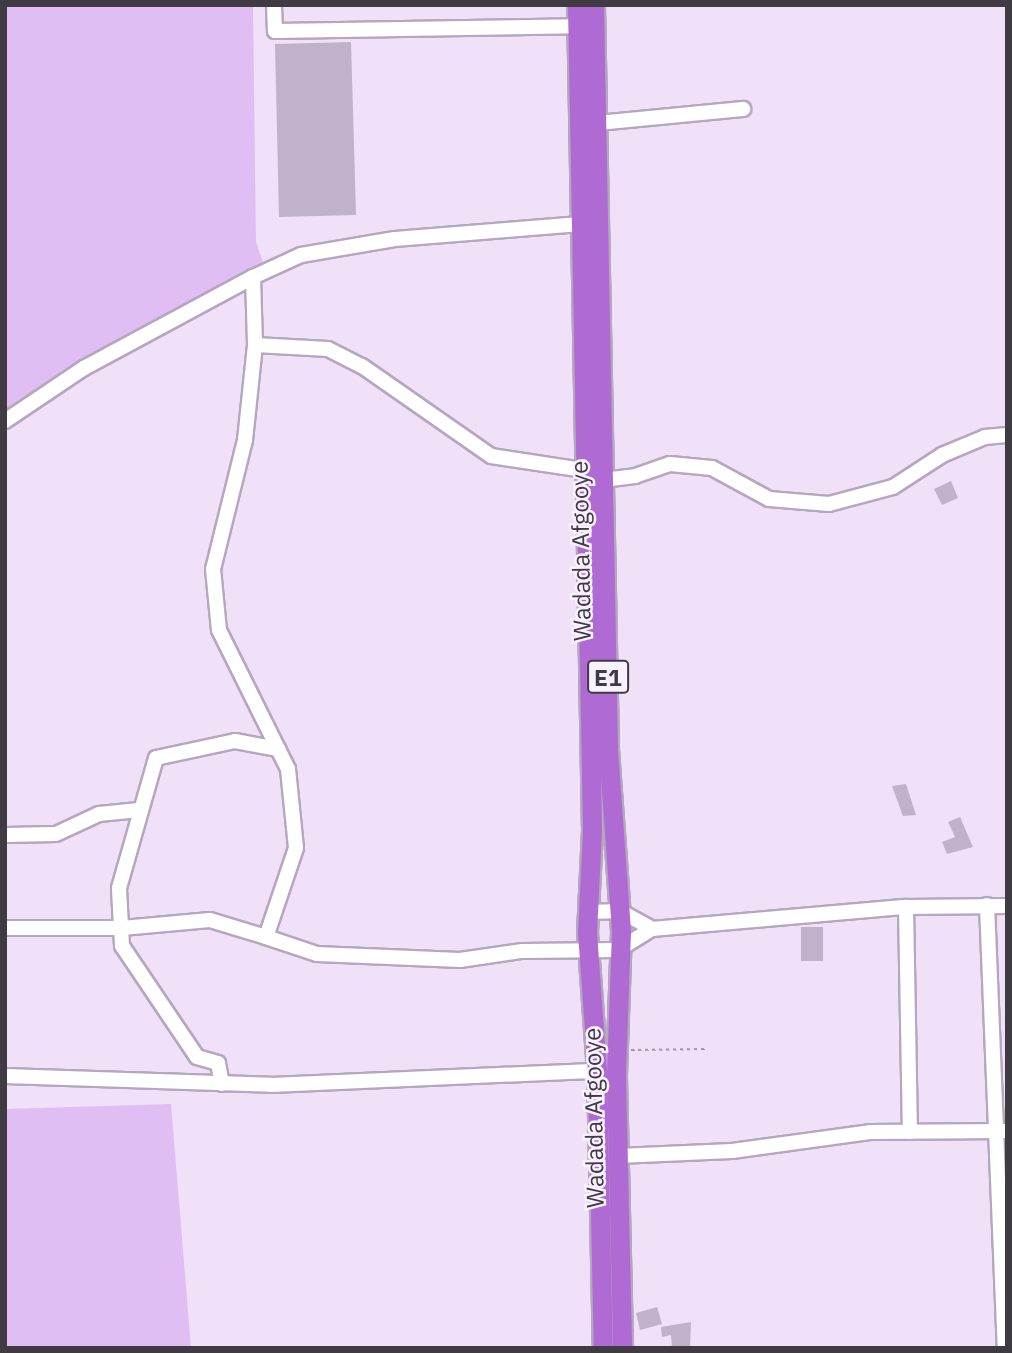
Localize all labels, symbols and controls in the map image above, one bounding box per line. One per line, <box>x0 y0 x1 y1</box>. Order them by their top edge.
street label: Wadada Afgooye <box>565 461 597 641</box>
road number: E1 <box>587 657 629 696</box>
street label: Wadada Afgooye <box>578 1028 610 1208</box>

